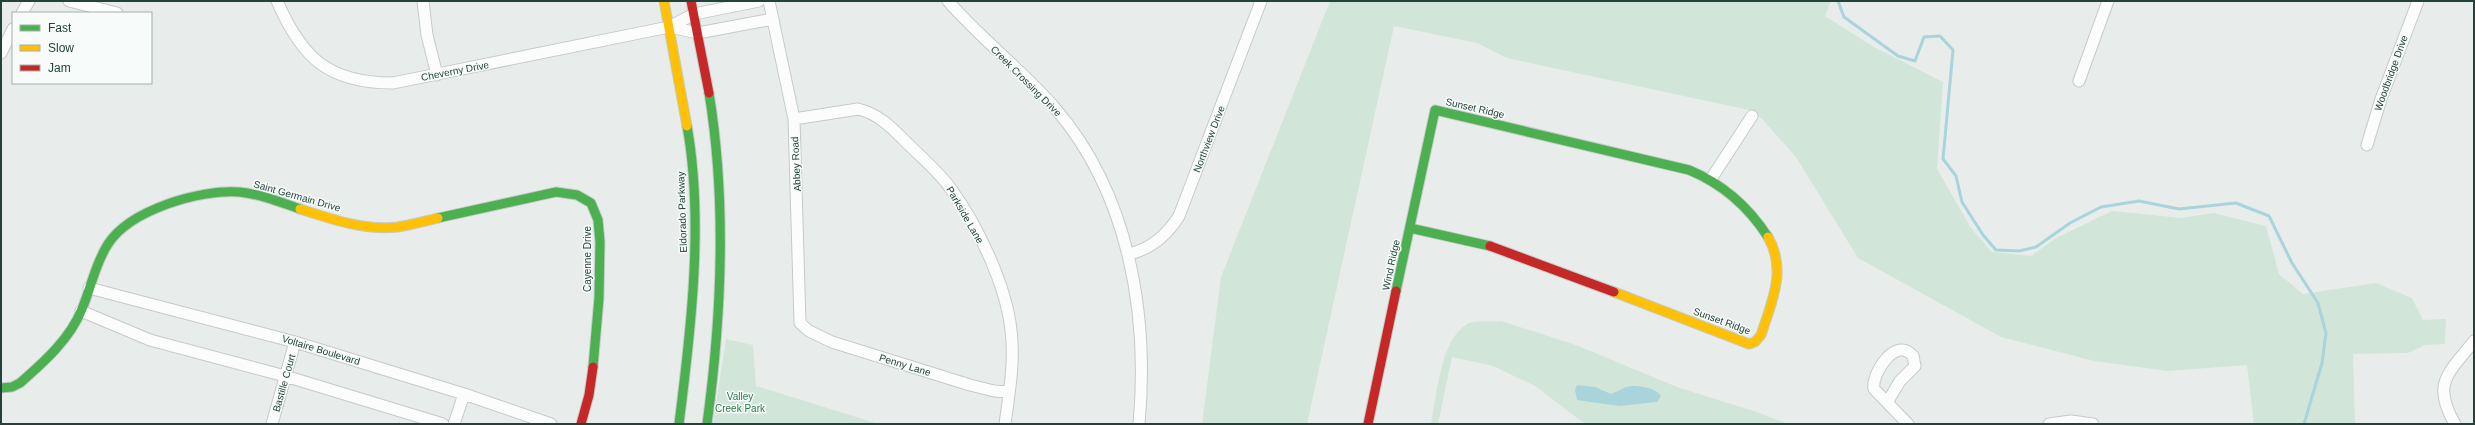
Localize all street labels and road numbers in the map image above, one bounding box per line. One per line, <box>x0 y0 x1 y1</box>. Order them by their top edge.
street label: Woodbridge Drive <box>2372 33 2410 112</box>
street label: Creek Crossing Drive <box>989 44 1064 119</box>
street label: Cheverny Drive <box>420 59 490 83</box>
street label: Sunset Ridge <box>1445 96 1506 120</box>
street label: Northview Drive <box>1191 104 1227 174</box>
street label: Abbey Road <box>789 136 803 192</box>
street label: Eldorado Parkway <box>675 171 689 253</box>
street label: Saint Germain Drive <box>252 178 342 214</box>
street label: Parkside Lane <box>944 185 986 246</box>
street label: Cayenne Drive <box>582 225 593 292</box>
street label: Wind Ridge <box>1380 238 1402 291</box>
street label: Sunset Ridge <box>1692 306 1752 337</box>
street label: Voltaire Boulevard <box>281 333 361 367</box>
street label: Penny Lane <box>878 352 933 378</box>
street label: Bastille Court <box>271 353 298 413</box>

